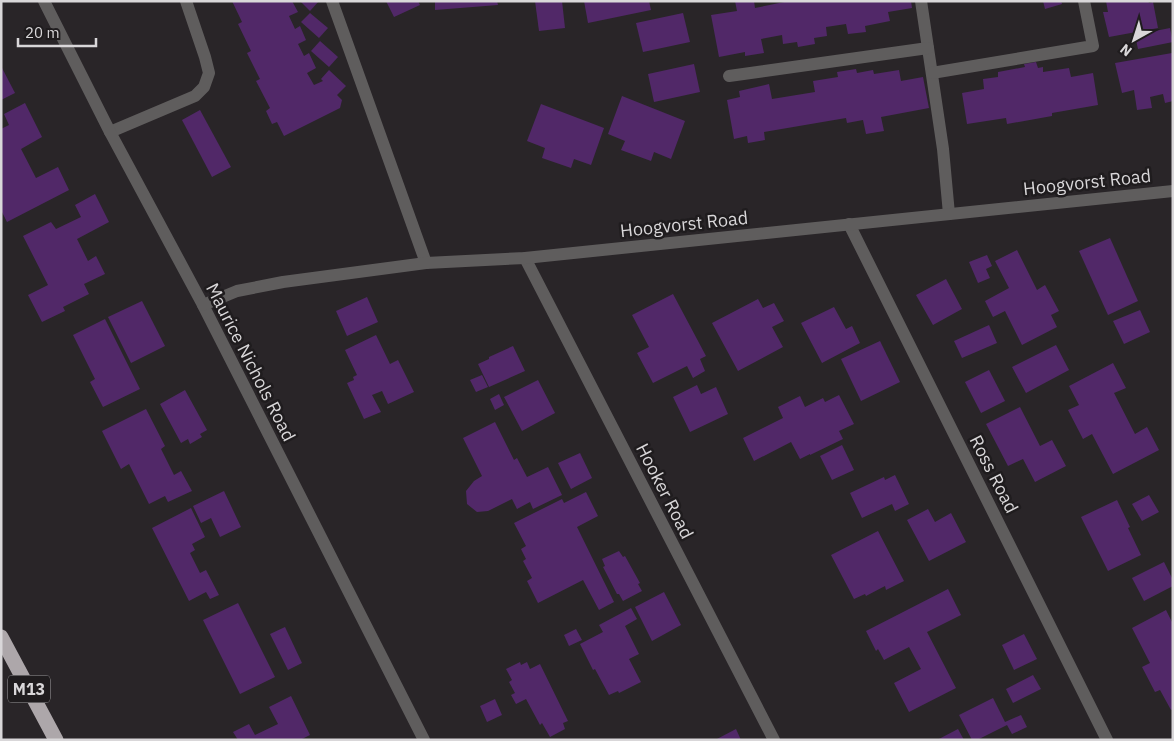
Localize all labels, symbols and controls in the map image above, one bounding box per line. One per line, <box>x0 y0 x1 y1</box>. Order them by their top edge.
scale bar <box>18 15 95 47</box>
north arrow <box>1109 15 1159 65</box>
text: 20 m <box>25 23 60 42</box>
text: N <box>1116 40 1135 60</box>
street label: Hoogvorst Road <box>1022 164 1152 200</box>
street label: Hoogvorst Road <box>619 206 749 242</box>
street label: Maurice Nichols Road <box>201 279 301 445</box>
street label: Ross Road <box>965 431 1023 517</box>
street label: Hooker Road <box>631 439 699 543</box>
road number: M13 <box>8 676 50 702</box>

